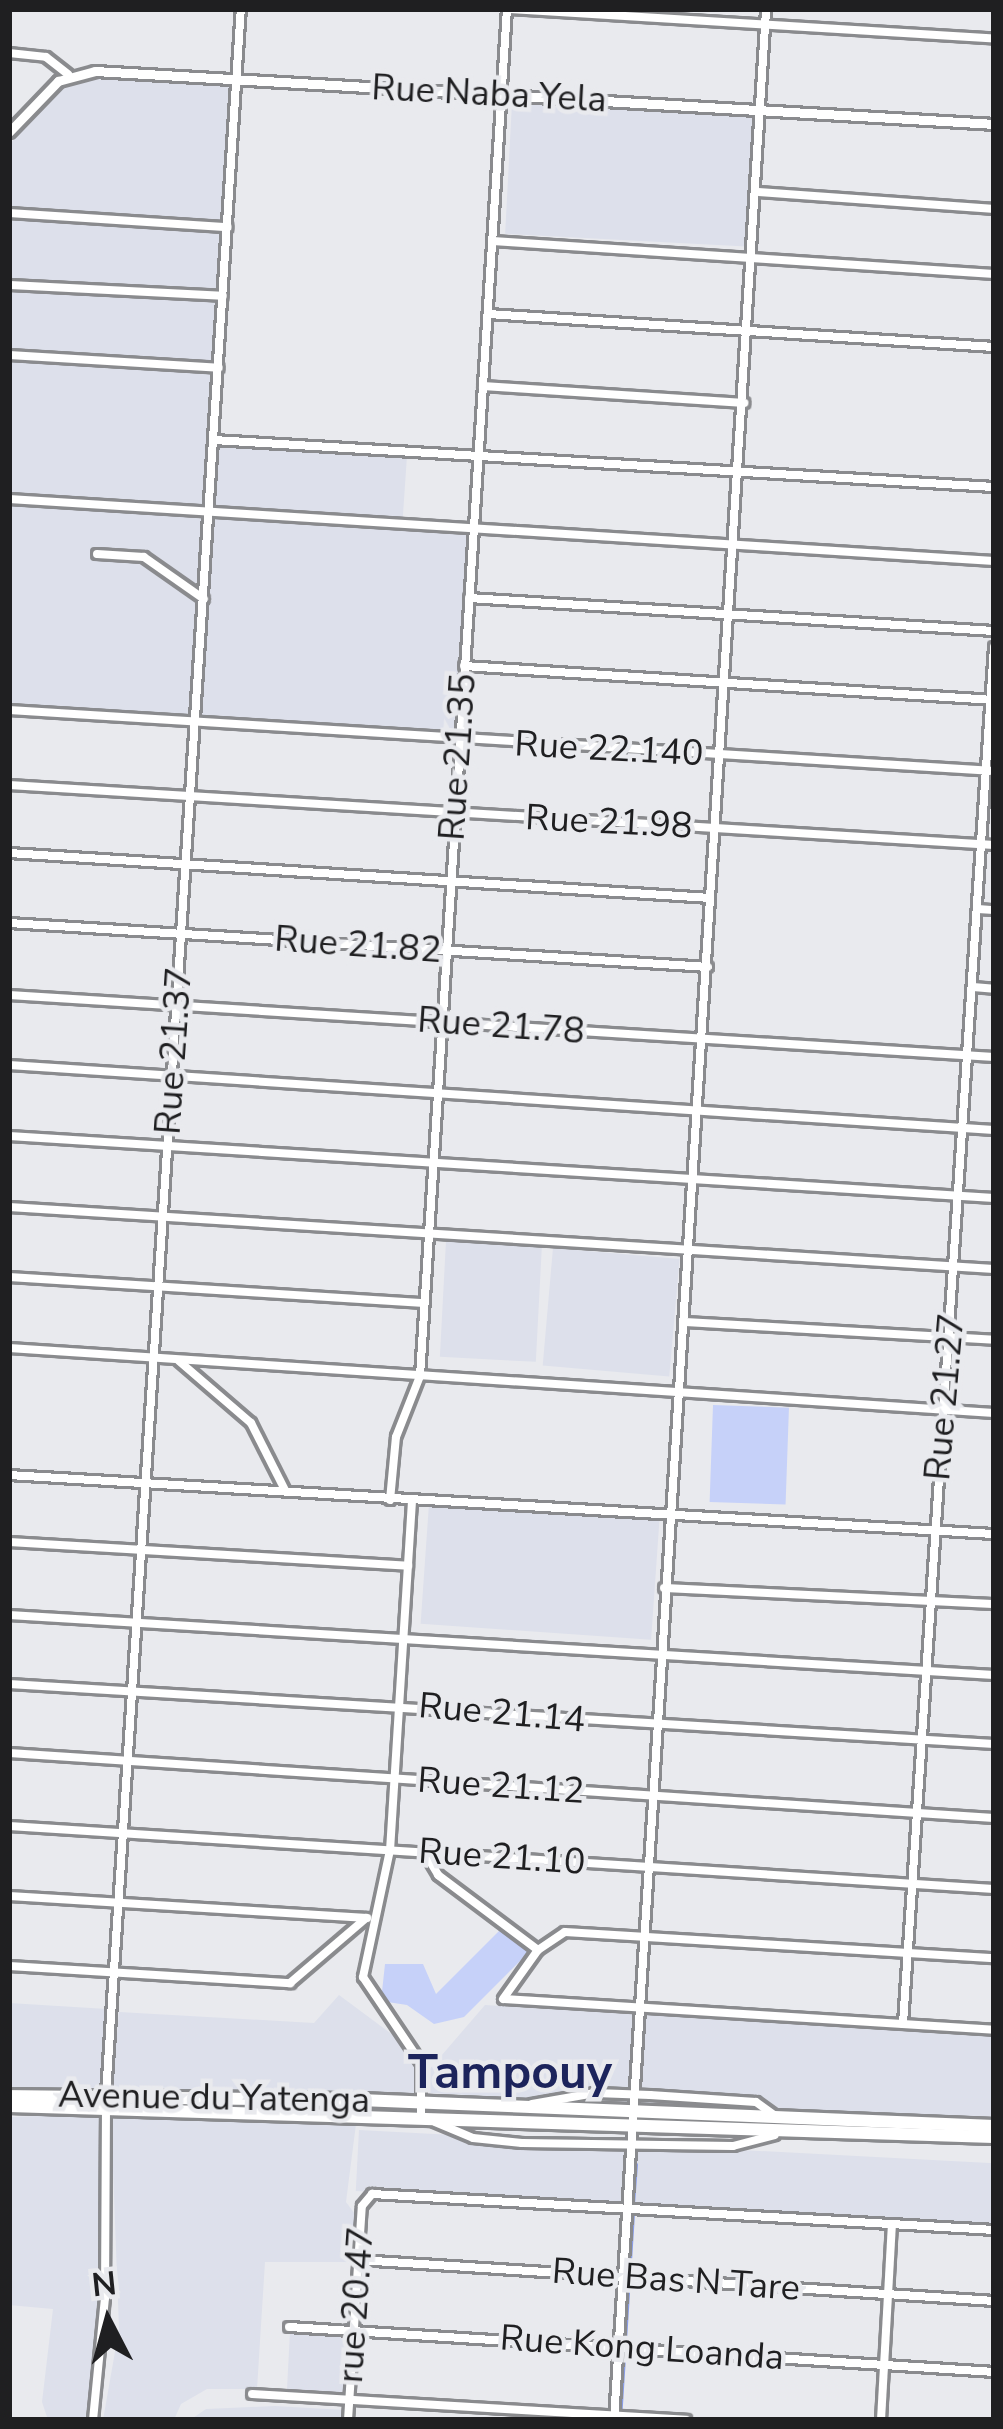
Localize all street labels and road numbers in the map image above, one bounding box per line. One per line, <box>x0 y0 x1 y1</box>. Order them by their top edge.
street label: Rue Naba Yela <box>370 66 608 122</box>
street label: Rue 21.35 <box>431 672 485 842</box>
street label: Rue 22.140 <box>514 722 704 776</box>
street label: Rue 21.98 <box>524 796 694 848</box>
street label: Rue 21.82 <box>273 918 443 972</box>
street label: Rue 21.37 <box>147 966 201 1136</box>
street label: Rue 21.78 <box>416 999 586 1053</box>
street label: Rue 21.27 <box>916 1312 974 1482</box>
street label: Rue 21.14 <box>417 1684 587 1742</box>
street label: Rue 21.12 <box>416 1759 586 1813</box>
street label: Rue 21.10 <box>417 1830 587 1884</box>
street label: Avenue du Yatenga <box>58 2074 370 2122</box>
street label: rue 20.47 <box>329 2226 383 2384</box>
street label: Rue Bas N Tare <box>551 2250 801 2310</box>
street label: Rue Kong Loanda <box>499 2317 785 2379</box>

